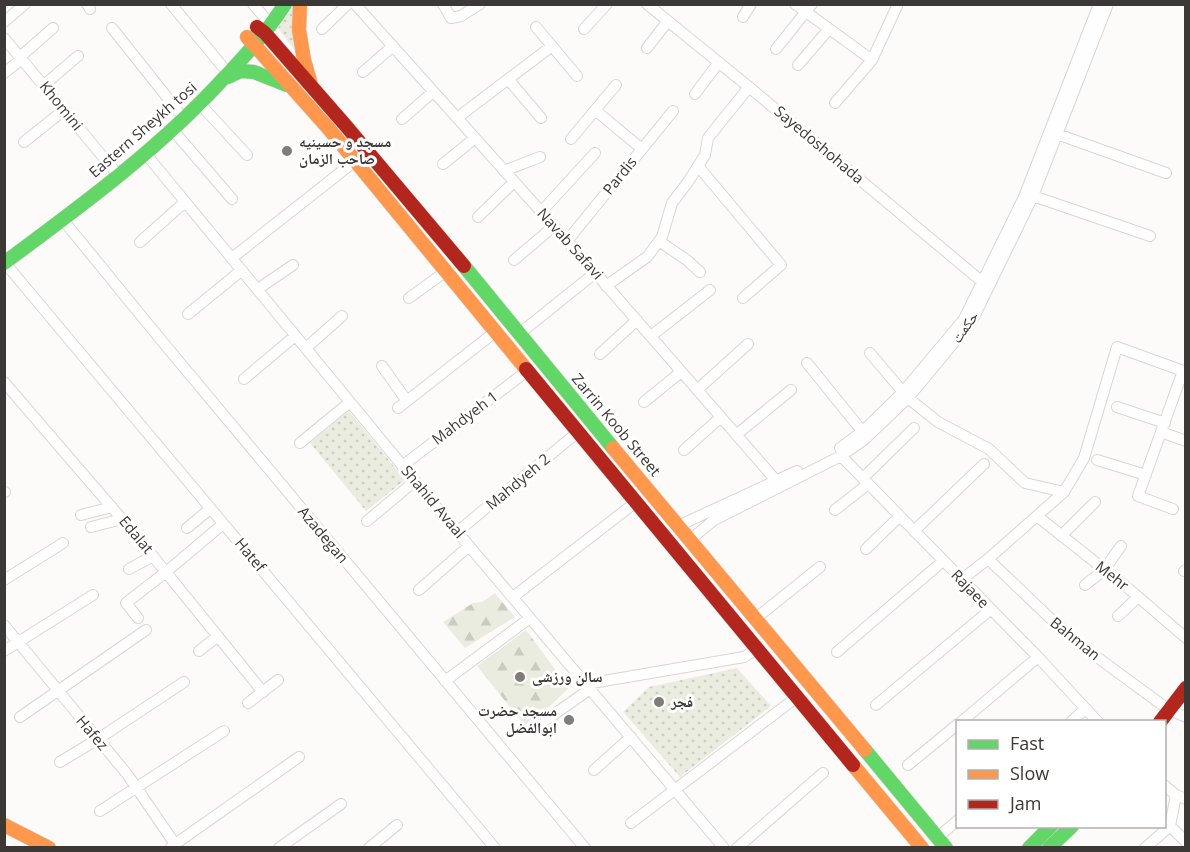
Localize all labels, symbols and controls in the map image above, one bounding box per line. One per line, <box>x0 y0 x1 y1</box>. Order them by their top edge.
street label: Khomini <box>36 77 88 134</box>
street label: Eastern Sheykh tosi <box>84 77 200 182</box>
street label: Sayedoshohada <box>771 101 869 188</box>
place label: مسجد و حسینیه صاحب الزمان <box>299 131 391 168</box>
marker: مسجد و حسینیه صاحب الزمان <box>280 144 294 158</box>
street label: Pardis <box>598 152 641 199</box>
street label: Navab Safavi <box>533 203 608 283</box>
street label: حکمت <box>946 306 983 346</box>
street label: Zarrin Koob Street <box>568 369 666 480</box>
street label: Mahdyeh 1 <box>427 386 501 449</box>
street label: Mahdyeh 2 <box>481 449 554 514</box>
street label: Shahid Avaal <box>397 461 470 542</box>
street label: Azadegan <box>294 502 353 567</box>
street label: Edalat <box>115 511 158 557</box>
street label: Hatef <box>231 533 271 576</box>
street label: Mehr <box>1092 556 1133 595</box>
street label: Rajaee <box>947 565 994 612</box>
street label: Bahman <box>1047 612 1105 664</box>
place label: سالن ورزشی <box>532 666 603 686</box>
marker: سالن ورزشی <box>513 670 527 684</box>
place label: فجر <box>670 691 693 711</box>
marker: فجر <box>652 695 666 709</box>
place label: مسجد حضرت ابوالفضل <box>478 700 557 737</box>
street label: Hafez <box>72 711 113 754</box>
marker: مسجد حضرت ابوالفضل <box>562 713 576 727</box>
legend <box>956 720 1166 828</box>
text: Fast <box>1010 731 1044 755</box>
text: Slow <box>1010 761 1049 785</box>
text: Jam <box>1008 791 1042 815</box>

